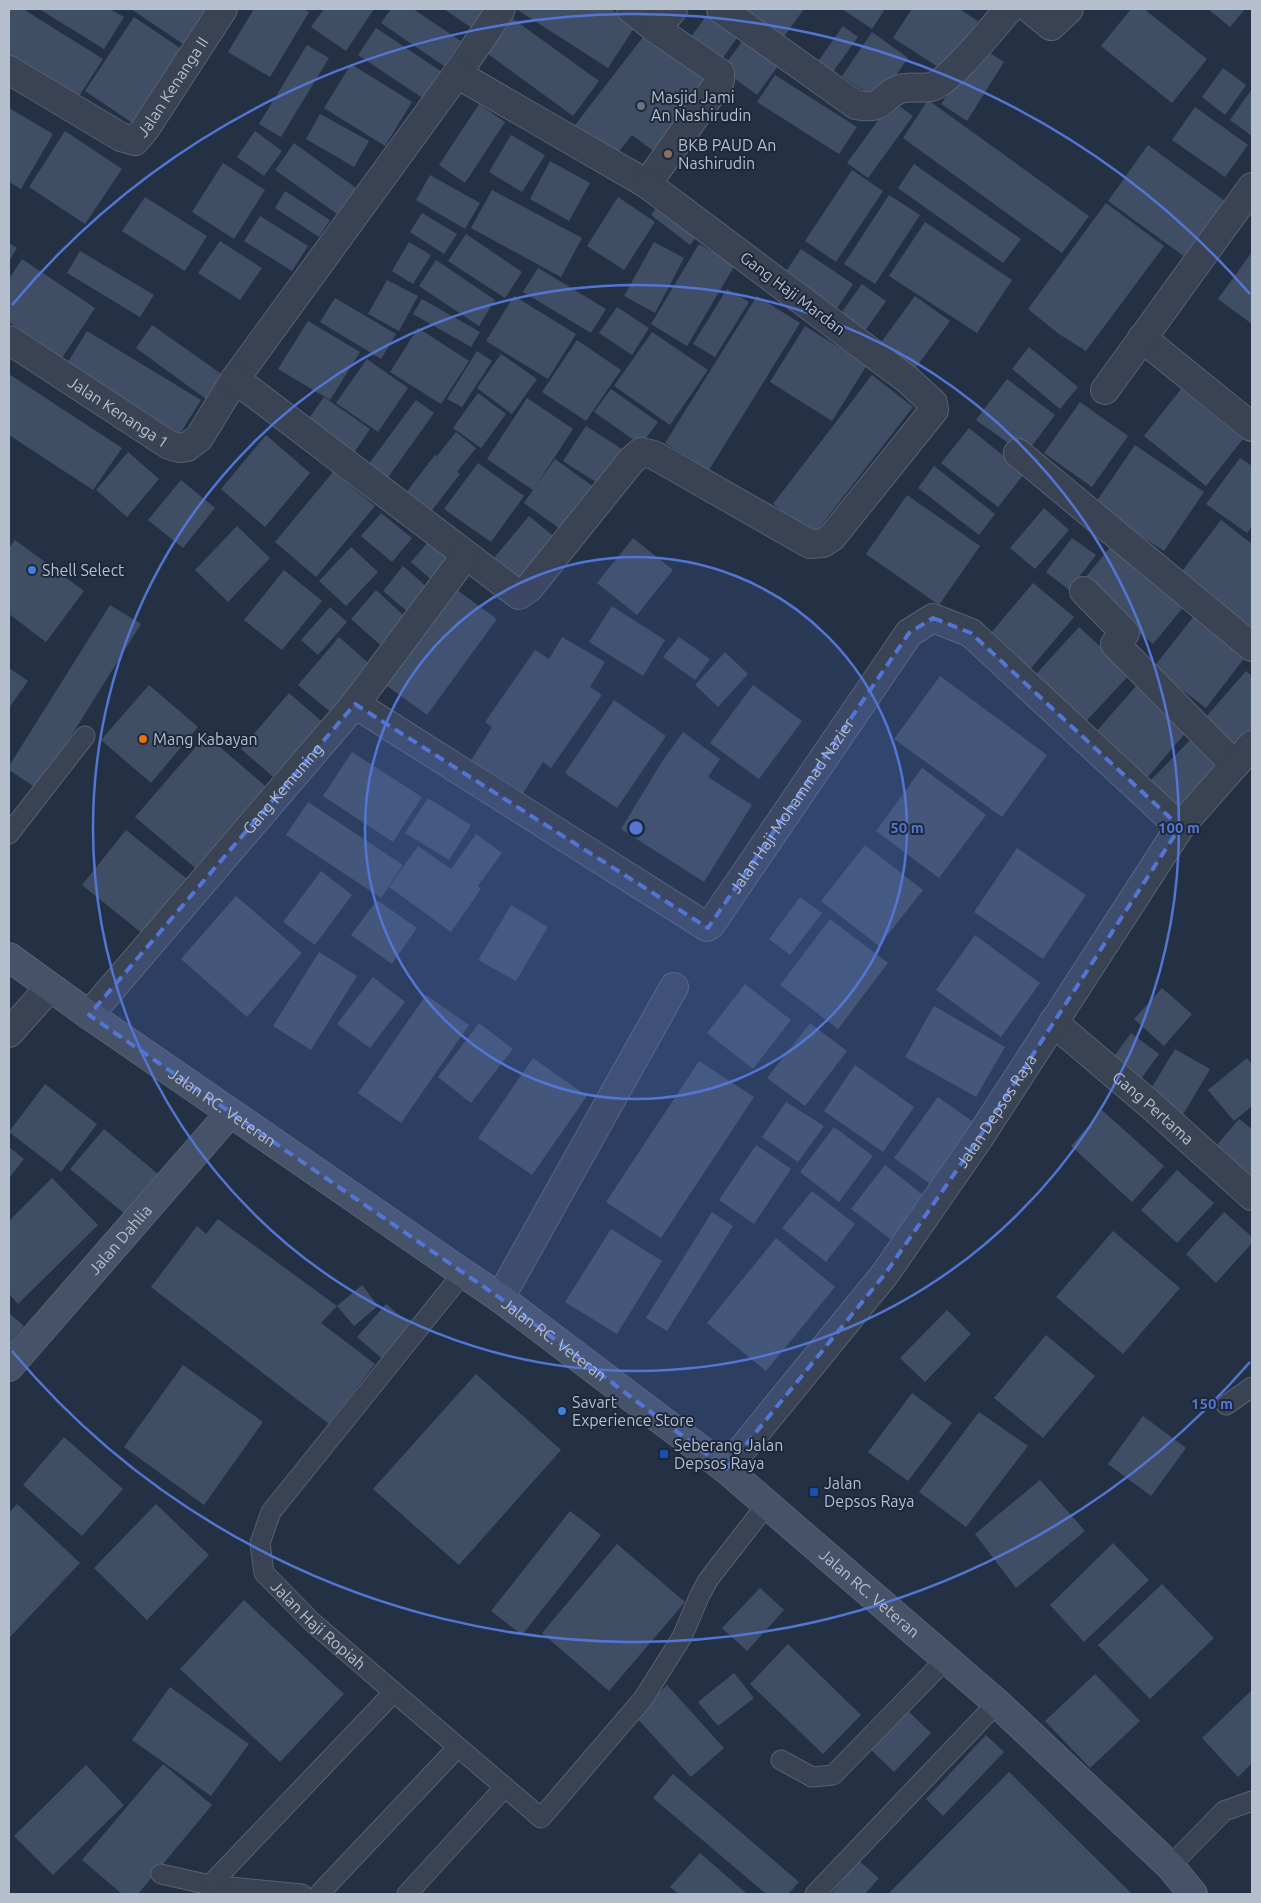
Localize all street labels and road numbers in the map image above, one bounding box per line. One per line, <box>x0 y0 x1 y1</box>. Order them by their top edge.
street label: Jalan Kenanga II <box>133 33 211 141</box>
street label: Gang Haji Mardan <box>737 248 849 338</box>
street label: Jalan Kenanga 1 <box>65 372 172 451</box>
street label: Jalan Haji Mohammad Nazier <box>726 715 857 896</box>
street label: Gang Kemuning <box>239 740 326 838</box>
street label: Jalan Depsos Raya <box>952 1051 1040 1171</box>
street label: Jalan RC. Veteran <box>166 1064 279 1150</box>
street label: Gang Pertama <box>1109 1068 1197 1148</box>
street label: Jalan Dahlia <box>85 1201 155 1278</box>
street label: Jalan RC. Veteran <box>499 1294 610 1384</box>
street label: Jalan RC. Veteran <box>816 1545 923 1641</box>
street label: Jalan Haji Ropiah <box>267 1577 369 1673</box>

